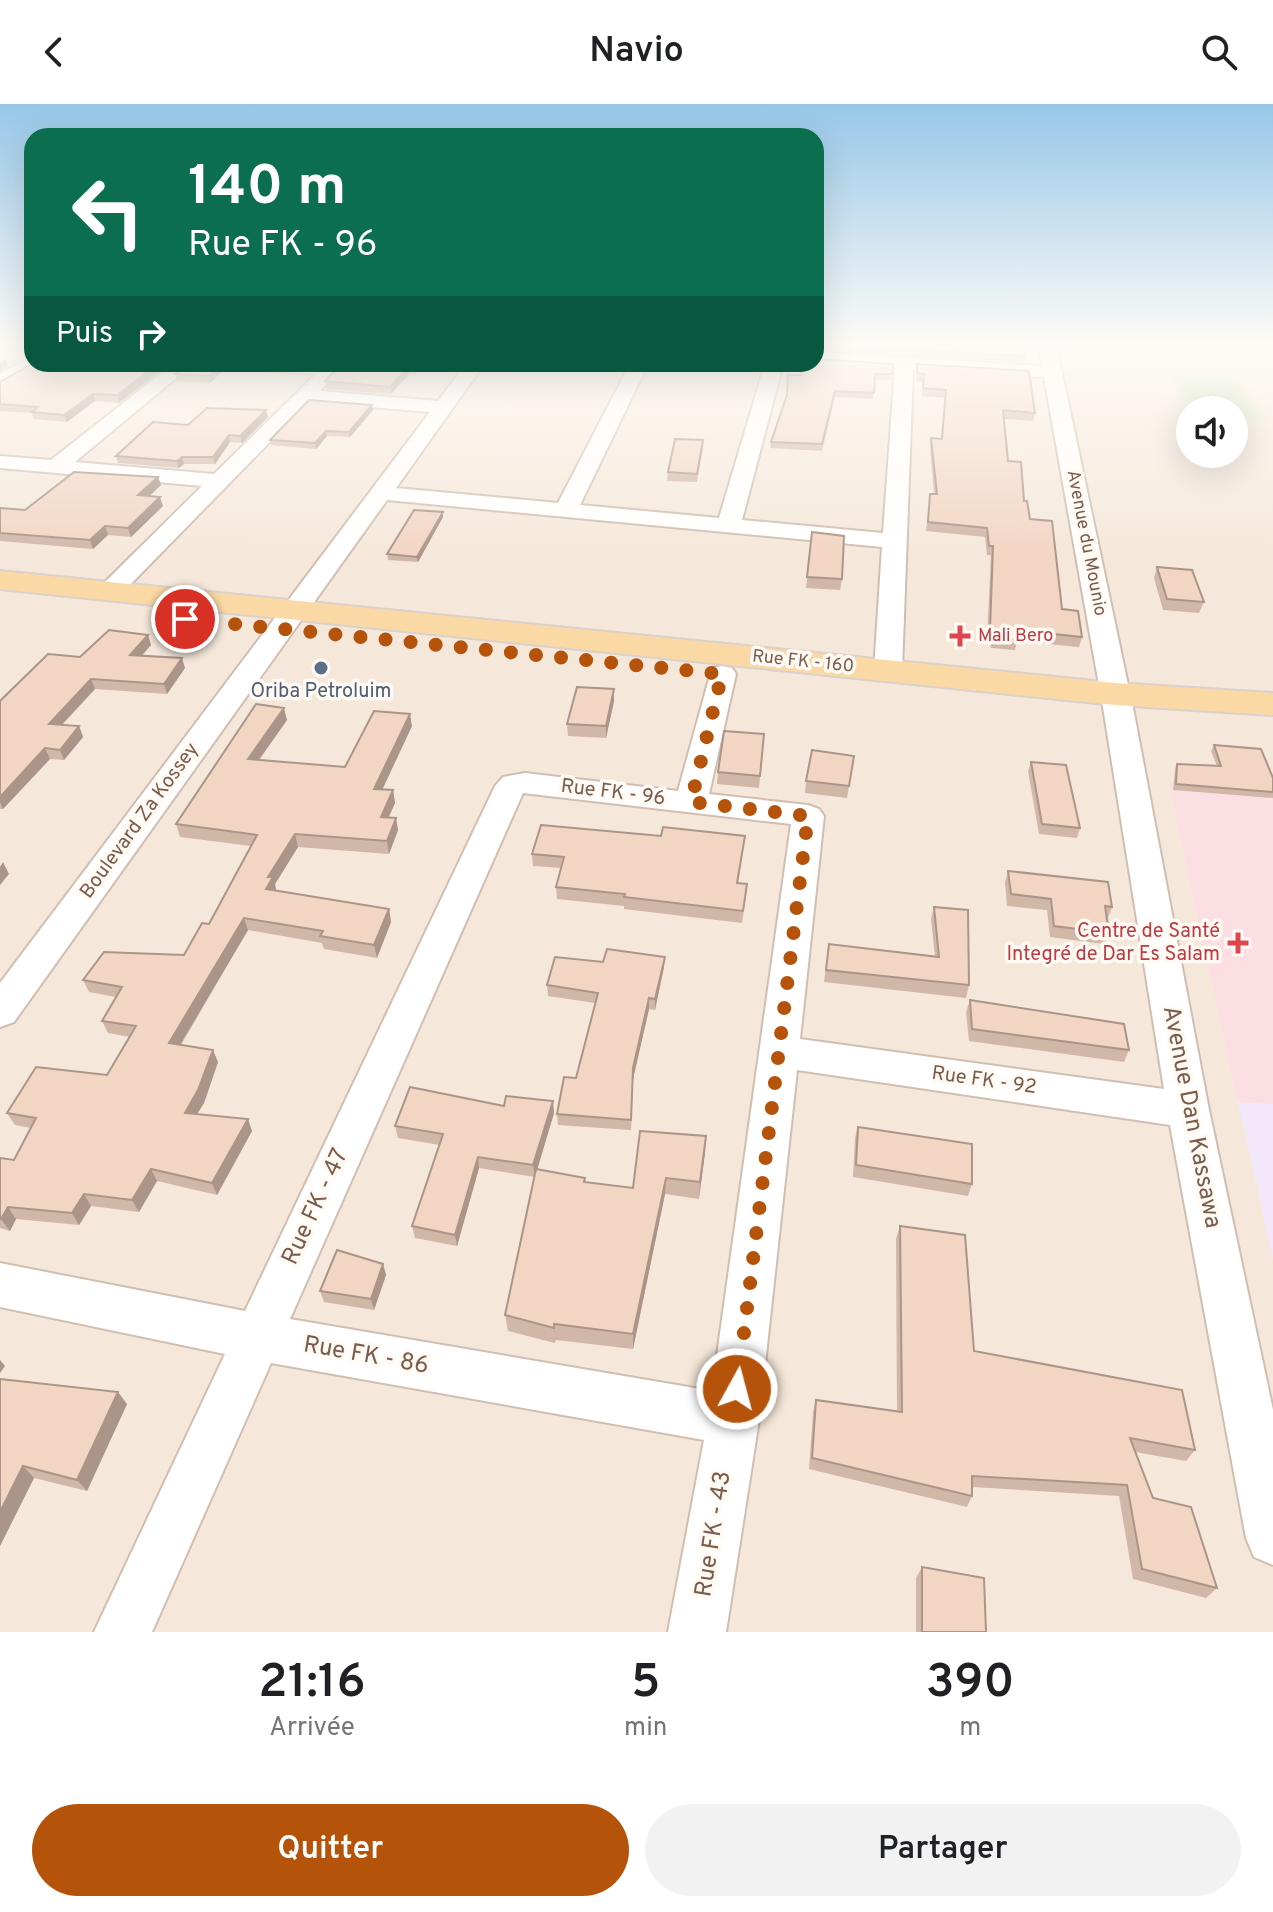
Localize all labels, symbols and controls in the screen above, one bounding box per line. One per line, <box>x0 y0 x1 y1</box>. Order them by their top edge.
text: Navio <box>589 29 684 75</box>
icon: back <box>32 30 76 74</box>
icon: search <box>1197 30 1241 74</box>
text: 140 m <box>188 154 346 224</box>
icon: left <box>56 160 160 264</box>
text: Rue FK - 96 <box>188 223 378 269</box>
icon: right <box>129 312 173 356</box>
text: Puis <box>56 316 113 353</box>
map controls <box>1176 396 1248 468</box>
button: sound <box>1176 396 1248 468</box>
street label: Avenue du Mounio <box>1061 468 1111 618</box>
pin <box>151 585 219 653</box>
icon: arrive <box>163 597 207 641</box>
marker: Mali Bero <box>949 625 971 647</box>
place label: Mali Bero <box>978 625 1053 648</box>
street label: Rue FK - 160 <box>751 645 855 679</box>
marker: Oriba Petroluim <box>312 659 330 677</box>
place label: Oriba Petroluim <box>250 679 392 705</box>
street label: Boulevard Za Kossey <box>75 738 205 904</box>
street label: Rue FK - 96 <box>559 774 667 812</box>
place label: Centre de Santé Integré de Dar Es Salam <box>1006 919 1220 968</box>
marker: Centre de Santé Integré de Dar Es Salam <box>1227 932 1249 954</box>
street label: Avenue Dan Kassawa <box>1155 1003 1227 1231</box>
street label: Rue FK - 92 <box>930 1061 1038 1101</box>
street label: Rue FK - 47 <box>276 1144 356 1270</box>
street label: Rue FK - 86 <box>301 1330 431 1382</box>
position arrow <box>695 1347 779 1431</box>
street label: Rue FK - 43 <box>689 1469 739 1599</box>
text: 21:16 <box>258 1654 366 1714</box>
text: 5 <box>631 1654 660 1714</box>
text: 390 <box>926 1654 1015 1714</box>
text: Arrivée <box>269 1712 355 1745</box>
text: min <box>624 1712 667 1745</box>
text: m <box>959 1712 981 1745</box>
button: Quitter <box>32 1804 629 1896</box>
button: Partager <box>645 1804 1241 1896</box>

